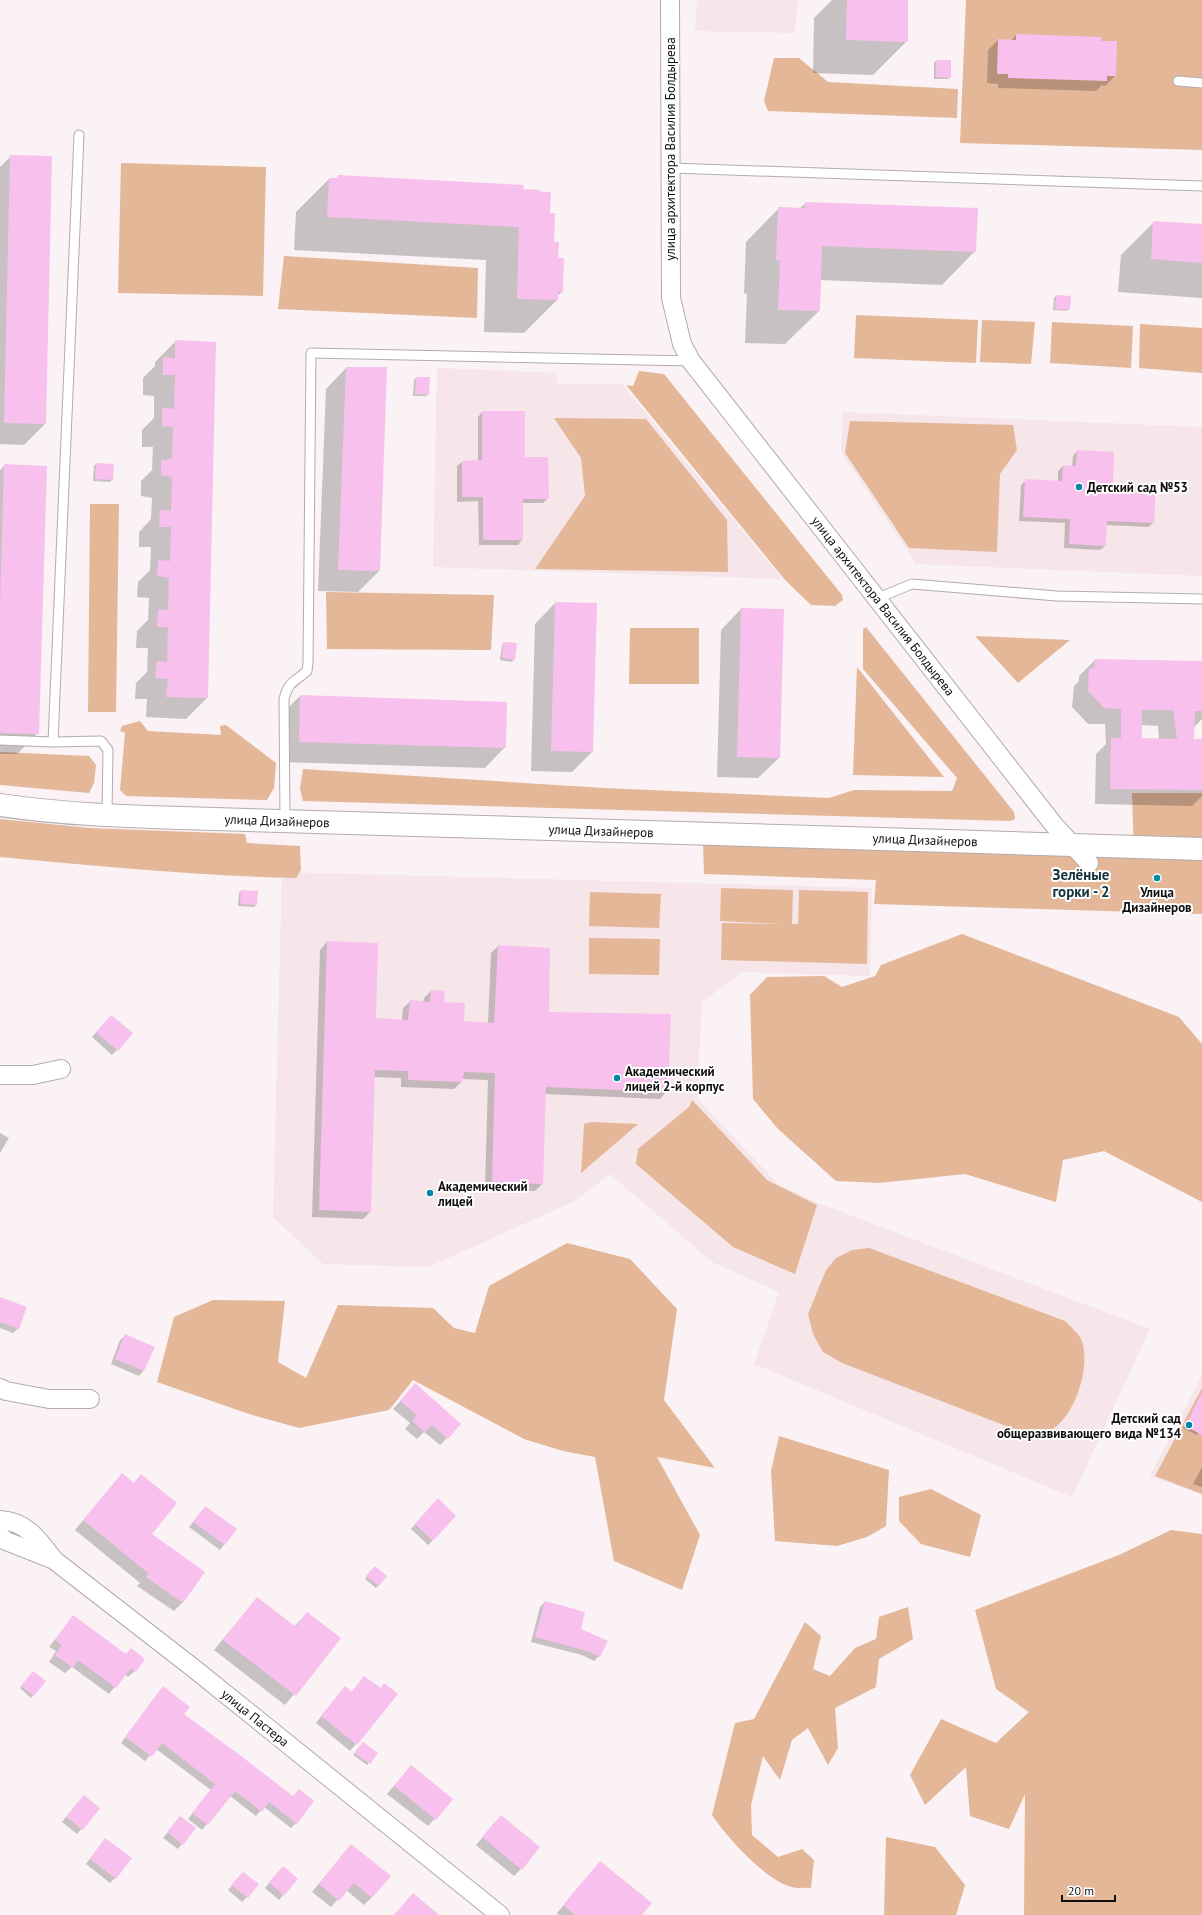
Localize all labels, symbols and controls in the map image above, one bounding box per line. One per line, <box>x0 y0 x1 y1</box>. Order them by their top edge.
street label: улица архитектора Василия Болдырева <box>662 37 679 261</box>
place label: Детский сад №53 <box>1087 479 1188 496</box>
marker: Детский сад №53 <box>1074 482 1084 492</box>
street label: улица архитектора Василия Болдырева <box>808 513 958 699</box>
street label: улица Дизайнеров <box>224 811 330 831</box>
street label: улица Дизайнеров <box>548 821 654 841</box>
street label: улица Дизайнеров <box>872 830 978 850</box>
district label: Зелёные горки - 2 <box>1053 865 1110 901</box>
marker: Улица Дизайнеров <box>1152 873 1162 883</box>
place label: Улица Дизайнеров <box>1122 884 1192 916</box>
place label: Академический лицей 2-й корпус <box>624 1063 725 1095</box>
marker: Академический лицей 2-й корпус <box>612 1073 622 1083</box>
place label: Академический лицей <box>437 1178 528 1210</box>
marker: Академический лицей <box>425 1188 435 1198</box>
place label: Детский сад общеразвивающего вида №134 <box>997 1410 1182 1442</box>
marker: Детский сад общеразвивающего вида №134 <box>1184 1420 1194 1430</box>
street label: улица Пастера <box>218 1686 292 1750</box>
scale bar <box>1062 1877 1115 1903</box>
text: 20 m <box>1068 1883 1094 1898</box>

